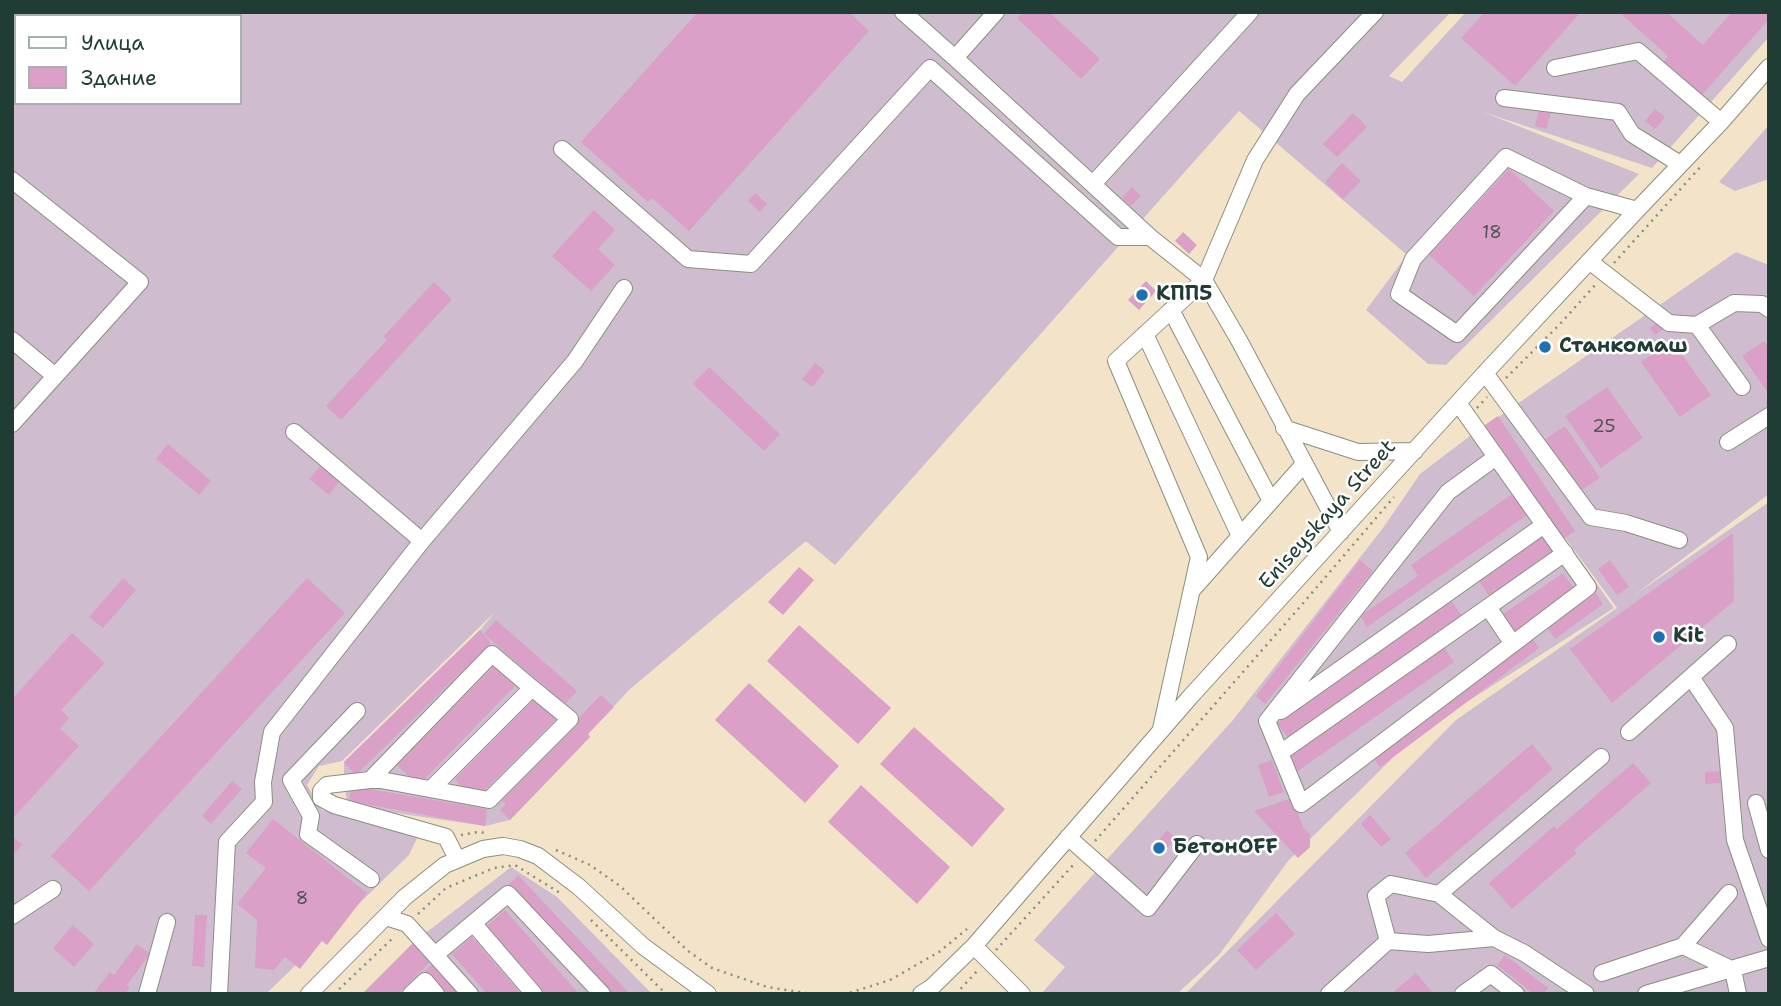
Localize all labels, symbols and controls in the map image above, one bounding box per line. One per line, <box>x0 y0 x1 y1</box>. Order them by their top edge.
legend <box>14 14 242 105</box>
text: Улица <box>81 29 144 57</box>
text: Здание <box>81 64 157 92</box>
house number: 18 <box>1482 222 1502 244</box>
place label: КПП5 <box>1156 282 1212 308</box>
marker: КПП5 <box>1134 287 1150 303</box>
place label: Станкомаш <box>1559 334 1688 360</box>
marker: Станкомаш <box>1537 339 1553 355</box>
house number: 25 <box>1592 416 1616 438</box>
street label: Eniseyskaya Street <box>1254 435 1402 595</box>
place label: Kit <box>1673 624 1704 650</box>
marker: Kit <box>1651 629 1667 645</box>
place label: БетонOFF <box>1173 835 1278 861</box>
marker: БетонOFF <box>1151 840 1167 856</box>
house number: 8 <box>296 888 308 910</box>

